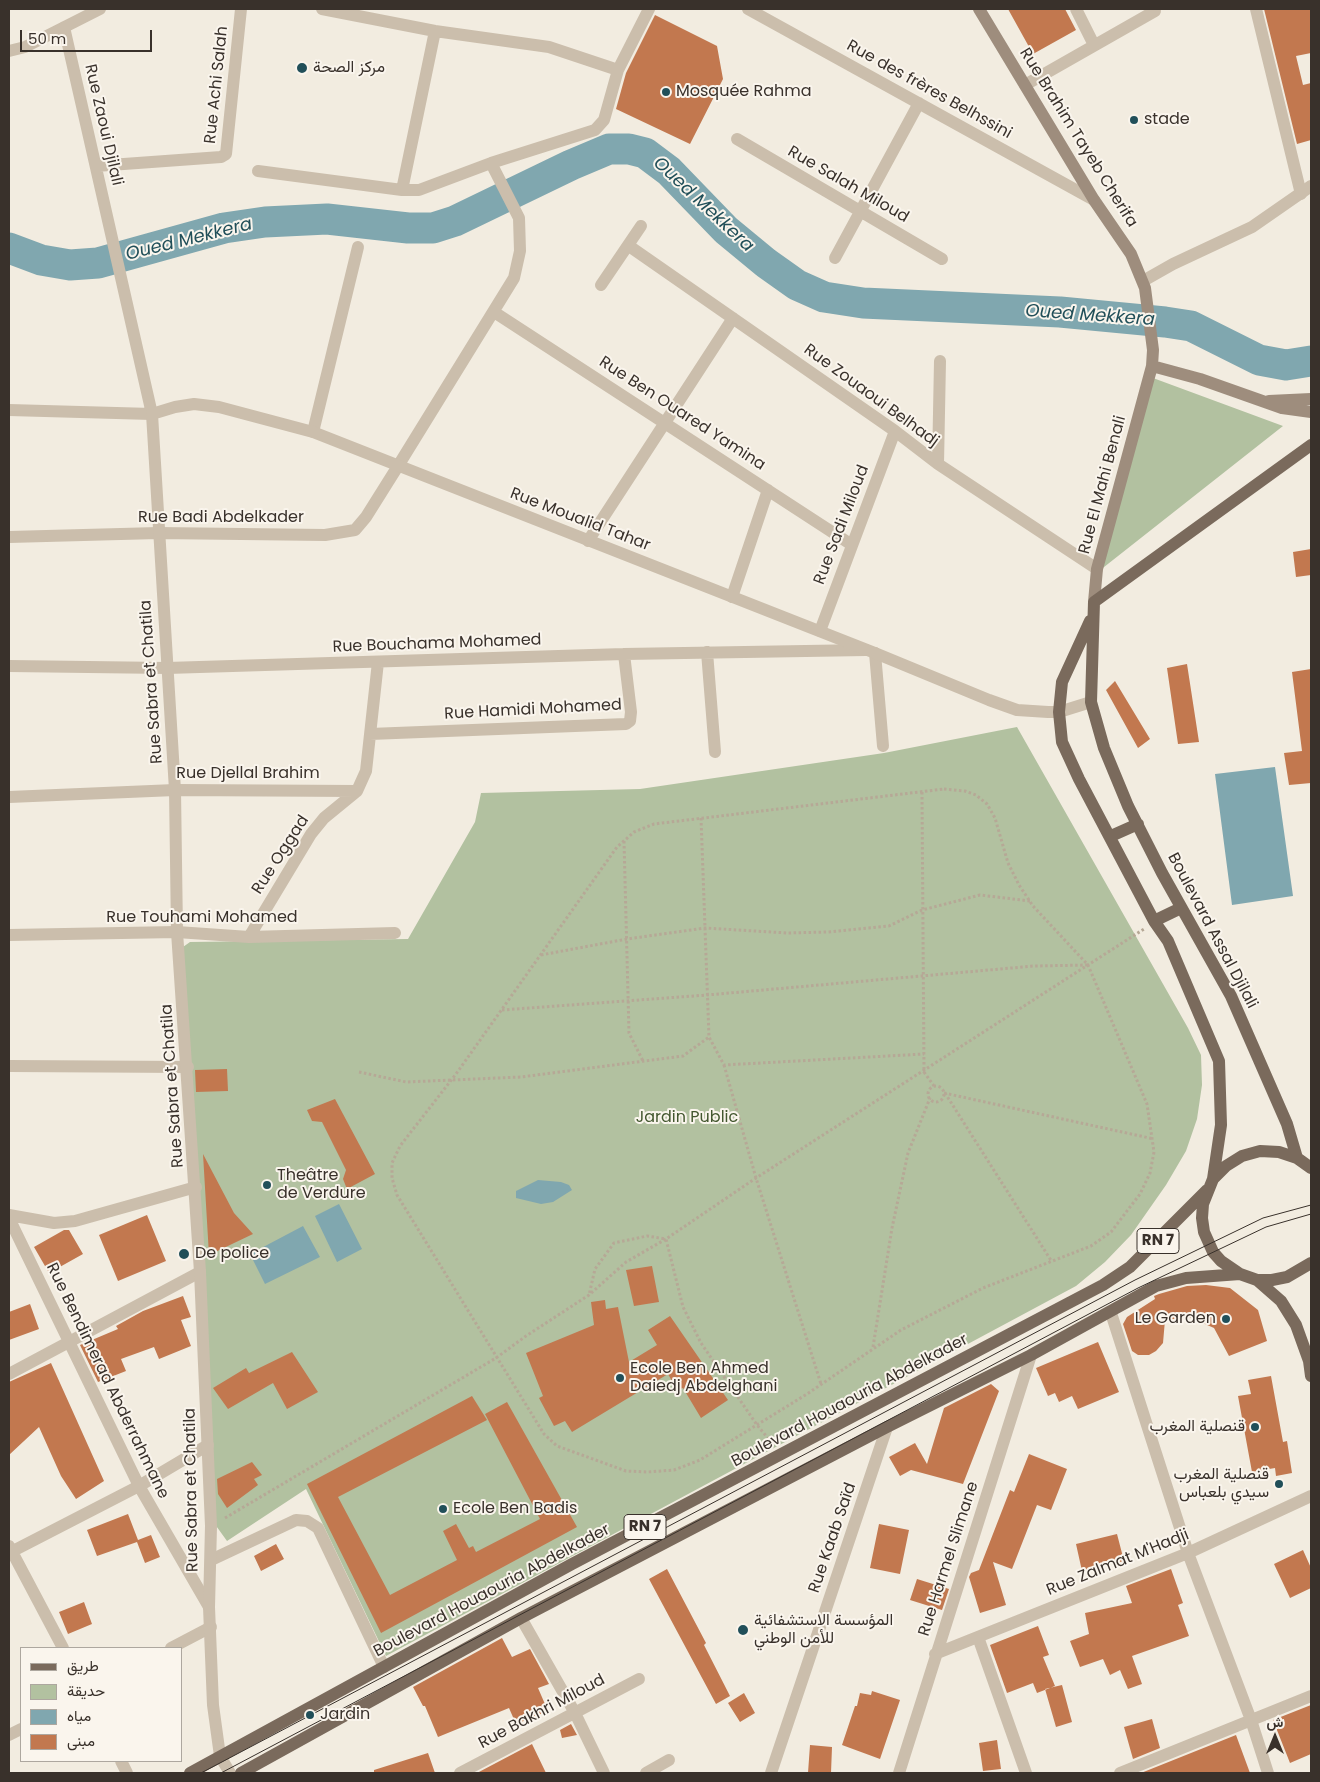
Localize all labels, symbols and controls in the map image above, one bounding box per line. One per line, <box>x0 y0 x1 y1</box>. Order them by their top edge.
scale bar <box>22 20 155 52</box>
street label: Rue Achi Salah <box>201 25 233 145</box>
text: 50 m <box>28 28 66 49</box>
street label: Rue des frères Belhssini <box>843 37 1015 143</box>
street label: Rue Brahim Tayeb Cherifa <box>1015 45 1141 231</box>
place label: مركز الصحة <box>313 58 385 78</box>
marker: مركز الصحة <box>295 61 309 75</box>
street label: Rue Zaoui Djilali <box>80 62 126 188</box>
place label: Mosquée Rahma <box>676 82 812 102</box>
marker: Mosquée Rahma <box>660 86 672 98</box>
place label: stade <box>1144 110 1190 130</box>
marker: stade <box>1128 114 1140 126</box>
street label: Rue Salah Miloud <box>784 143 912 227</box>
water label: Oued Mekkera <box>648 153 758 257</box>
water label: Oued Mekkera <box>124 214 254 266</box>
water label: Oued Mekkera <box>1025 301 1155 331</box>
street label: Rue Zouaoui Belhadj <box>800 341 942 451</box>
street label: Rue Ben Ouared Yamina <box>595 353 769 475</box>
street label: Rue El Mahi Benali <box>1075 414 1131 556</box>
street label: Rue Sadi Miloud <box>810 463 874 587</box>
street label: Rue Moualid Tahar <box>507 484 653 556</box>
street label: Rue Badi Abdelkader <box>138 508 304 528</box>
street label: Rue Sabra et Chatila <box>137 599 167 765</box>
street label: Rue Bouchama Mohamed <box>332 631 542 657</box>
street label: Rue Hamidi Mohamed <box>444 696 622 724</box>
street label: Rue Djellal Brahim <box>176 764 320 784</box>
street label: Rue Oggad <box>248 812 314 898</box>
street label: Boulevard Assal Djilali <box>1163 850 1261 1012</box>
street label: Rue Touhami Mohamed <box>106 908 298 928</box>
street label: Rue Sabra et Chatila <box>158 1003 188 1169</box>
park label: Jardin Public <box>636 1108 738 1128</box>
place label: Theâtre de Verdure <box>277 1166 366 1204</box>
marker: Theâtre de Verdure <box>261 1179 273 1191</box>
road number: RN 7 <box>1137 1228 1179 1254</box>
place label: De police <box>195 1244 269 1264</box>
marker: De police <box>177 1247 191 1261</box>
street label: Rue Bendimerad Abderrahmane <box>41 1260 173 1502</box>
place label: Le Garden <box>1135 1309 1216 1329</box>
marker: Le Garden <box>1220 1313 1232 1325</box>
street label: Boulevard Houaouria Abdelkader <box>729 1330 971 1472</box>
place label: Ecole Ben Ahmed Daiedj Abdelghani <box>630 1359 777 1397</box>
marker: Ecole Ben Ahmed Daiedj Abdelghani <box>614 1372 626 1384</box>
street label: Rue Sabra et Chatila <box>181 1408 203 1572</box>
place label: قنصلية المغرب <box>1150 1417 1245 1437</box>
marker: قنصلية المغرب <box>1249 1421 1261 1433</box>
place label: قنصلية المغرب سيدي بلعباس <box>1174 1465 1269 1503</box>
marker: قنصلية المغرب سيدي بلعباس <box>1273 1478 1285 1490</box>
street label: Rue Harmel Slimane <box>915 1479 983 1639</box>
street label: Rue Kaab Saïd <box>805 1480 861 1596</box>
place label: Ecole Ben Badis <box>453 1499 577 1519</box>
marker: Ecole Ben Badis <box>437 1503 449 1515</box>
road number: RN 7 <box>624 1514 666 1540</box>
street label: Boulevard Houaouria Abdelkader <box>371 1520 613 1662</box>
street label: Rue Zalmat M'Hadji <box>1044 1526 1192 1600</box>
place label: المؤسسة الاستشفائية للأمن الوطني <box>754 1611 893 1649</box>
marker: المؤسسة الاستشفائية للأمن الوطني <box>736 1623 750 1637</box>
legend <box>20 1647 182 1762</box>
text: طريق <box>67 1655 99 1676</box>
street label: Rue Bakhri Miloud <box>476 1671 608 1753</box>
text: حديقة <box>67 1680 105 1701</box>
text: مياه <box>67 1705 91 1726</box>
place label: Jardin <box>320 1705 370 1725</box>
marker: Jardin <box>304 1709 316 1721</box>
north arrow <box>1250 1712 1300 1762</box>
text: ش <box>1267 1712 1283 1732</box>
text: مبنى <box>67 1730 95 1751</box>

